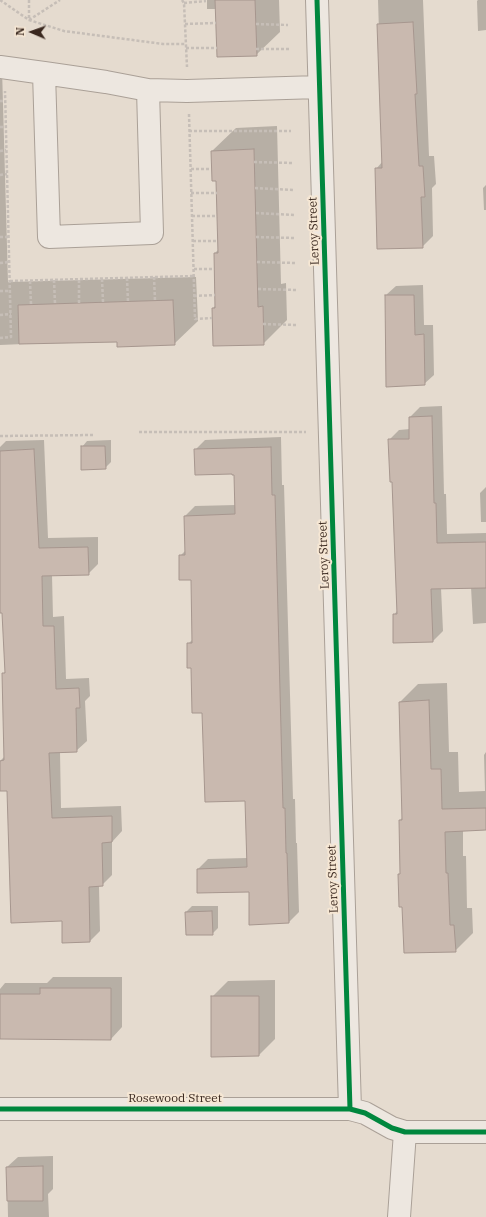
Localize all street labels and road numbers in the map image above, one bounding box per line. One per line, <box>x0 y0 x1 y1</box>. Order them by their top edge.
street label: Leroy Street <box>306 197 322 265</box>
street label: Leroy Street <box>316 521 332 589</box>
street label: Leroy Street <box>325 845 341 913</box>
street label: Rosewood Street <box>128 1092 222 1106</box>

